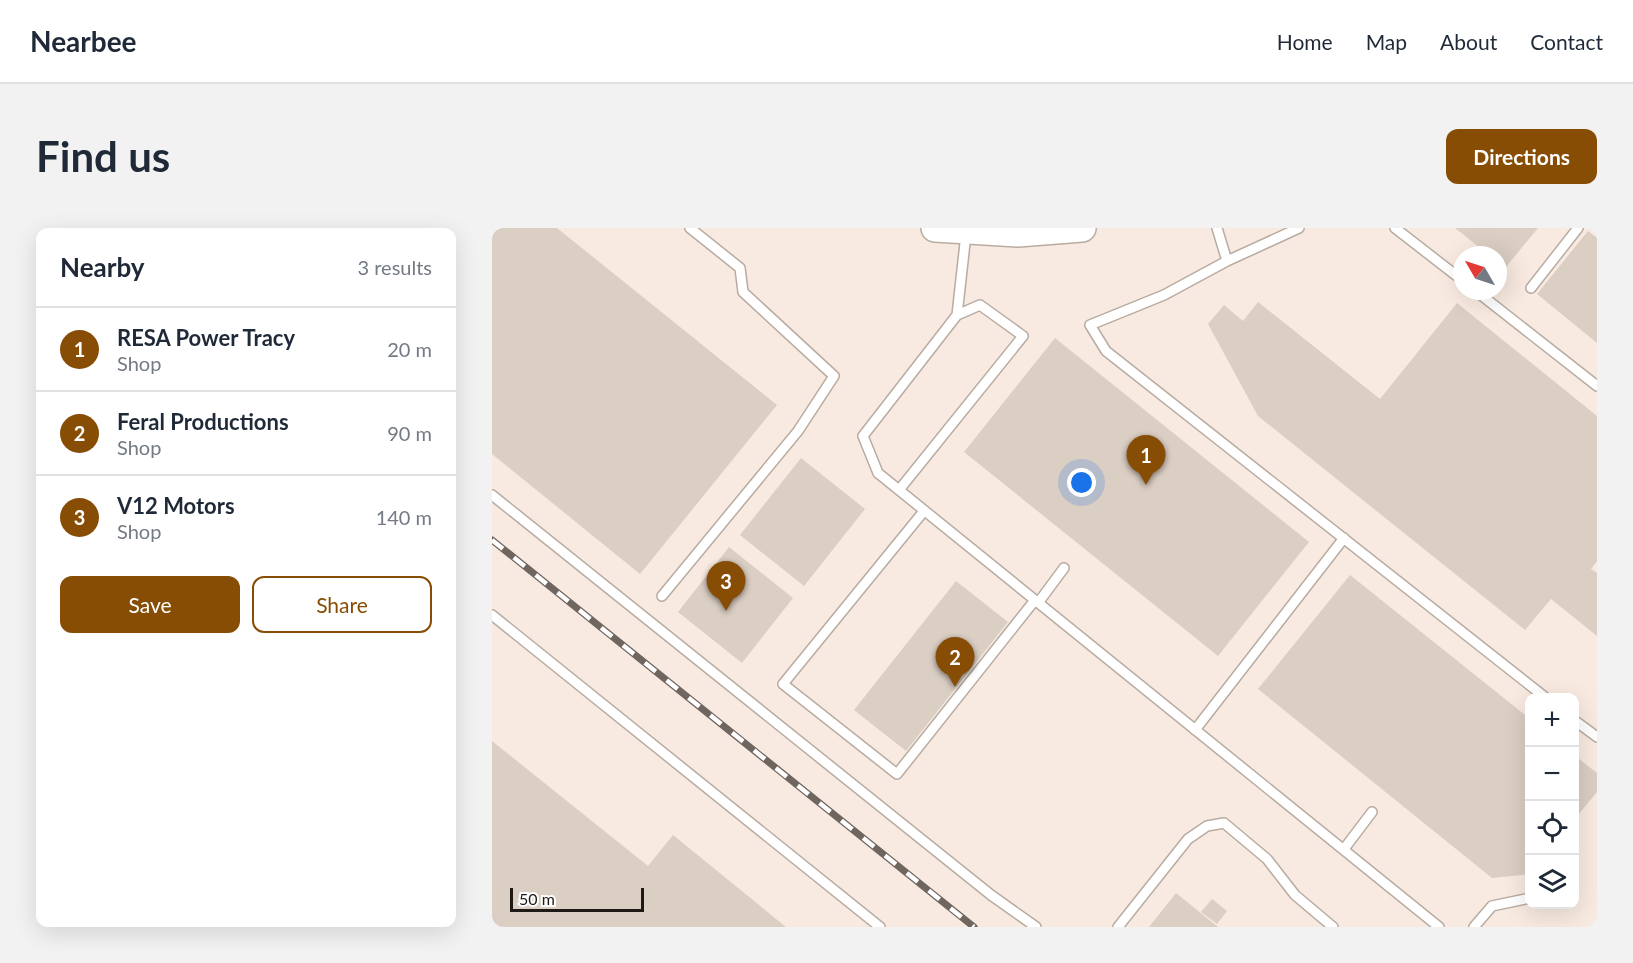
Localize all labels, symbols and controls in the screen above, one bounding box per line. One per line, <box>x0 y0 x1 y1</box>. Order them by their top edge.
text: Nearbee <box>30 24 137 58</box>
text: Home <box>1277 29 1333 54</box>
text: Map <box>1366 29 1407 54</box>
text: About <box>1440 29 1497 54</box>
text: Contact <box>1530 29 1603 54</box>
button: Directions <box>1446 129 1597 184</box>
text: Find us <box>36 131 170 181</box>
north arrow <box>1453 246 1507 300</box>
text: Nearby <box>60 251 145 283</box>
text: 3 results <box>357 255 432 279</box>
text: RESA Power Tracy <box>117 324 295 351</box>
text: 1 <box>74 337 85 361</box>
text: 20 m <box>387 337 432 361</box>
text: Shop <box>117 351 161 375</box>
text: Feral Productions <box>117 408 289 435</box>
text: 2 <box>74 421 85 445</box>
text: 90 m <box>387 421 432 445</box>
text: Shop <box>117 435 161 459</box>
pin: 1 <box>1126 436 1166 485</box>
your location <box>1067 468 1096 497</box>
text: V12 Motors <box>117 492 235 519</box>
text: 3 <box>74 505 85 529</box>
text: 140 m <box>376 505 432 529</box>
text: Shop <box>117 519 161 543</box>
pin: 3 <box>706 562 746 611</box>
button: Save <box>60 576 240 633</box>
button: Share <box>252 576 432 633</box>
pin: 2 <box>936 638 974 687</box>
map controls <box>1525 693 1579 909</box>
button: + <box>1525 693 1579 747</box>
button: − <box>1525 747 1579 801</box>
button: locate <box>1525 801 1579 855</box>
button: layers <box>1525 855 1579 909</box>
scale bar <box>510 885 644 912</box>
text: 50 m <box>519 889 555 908</box>

